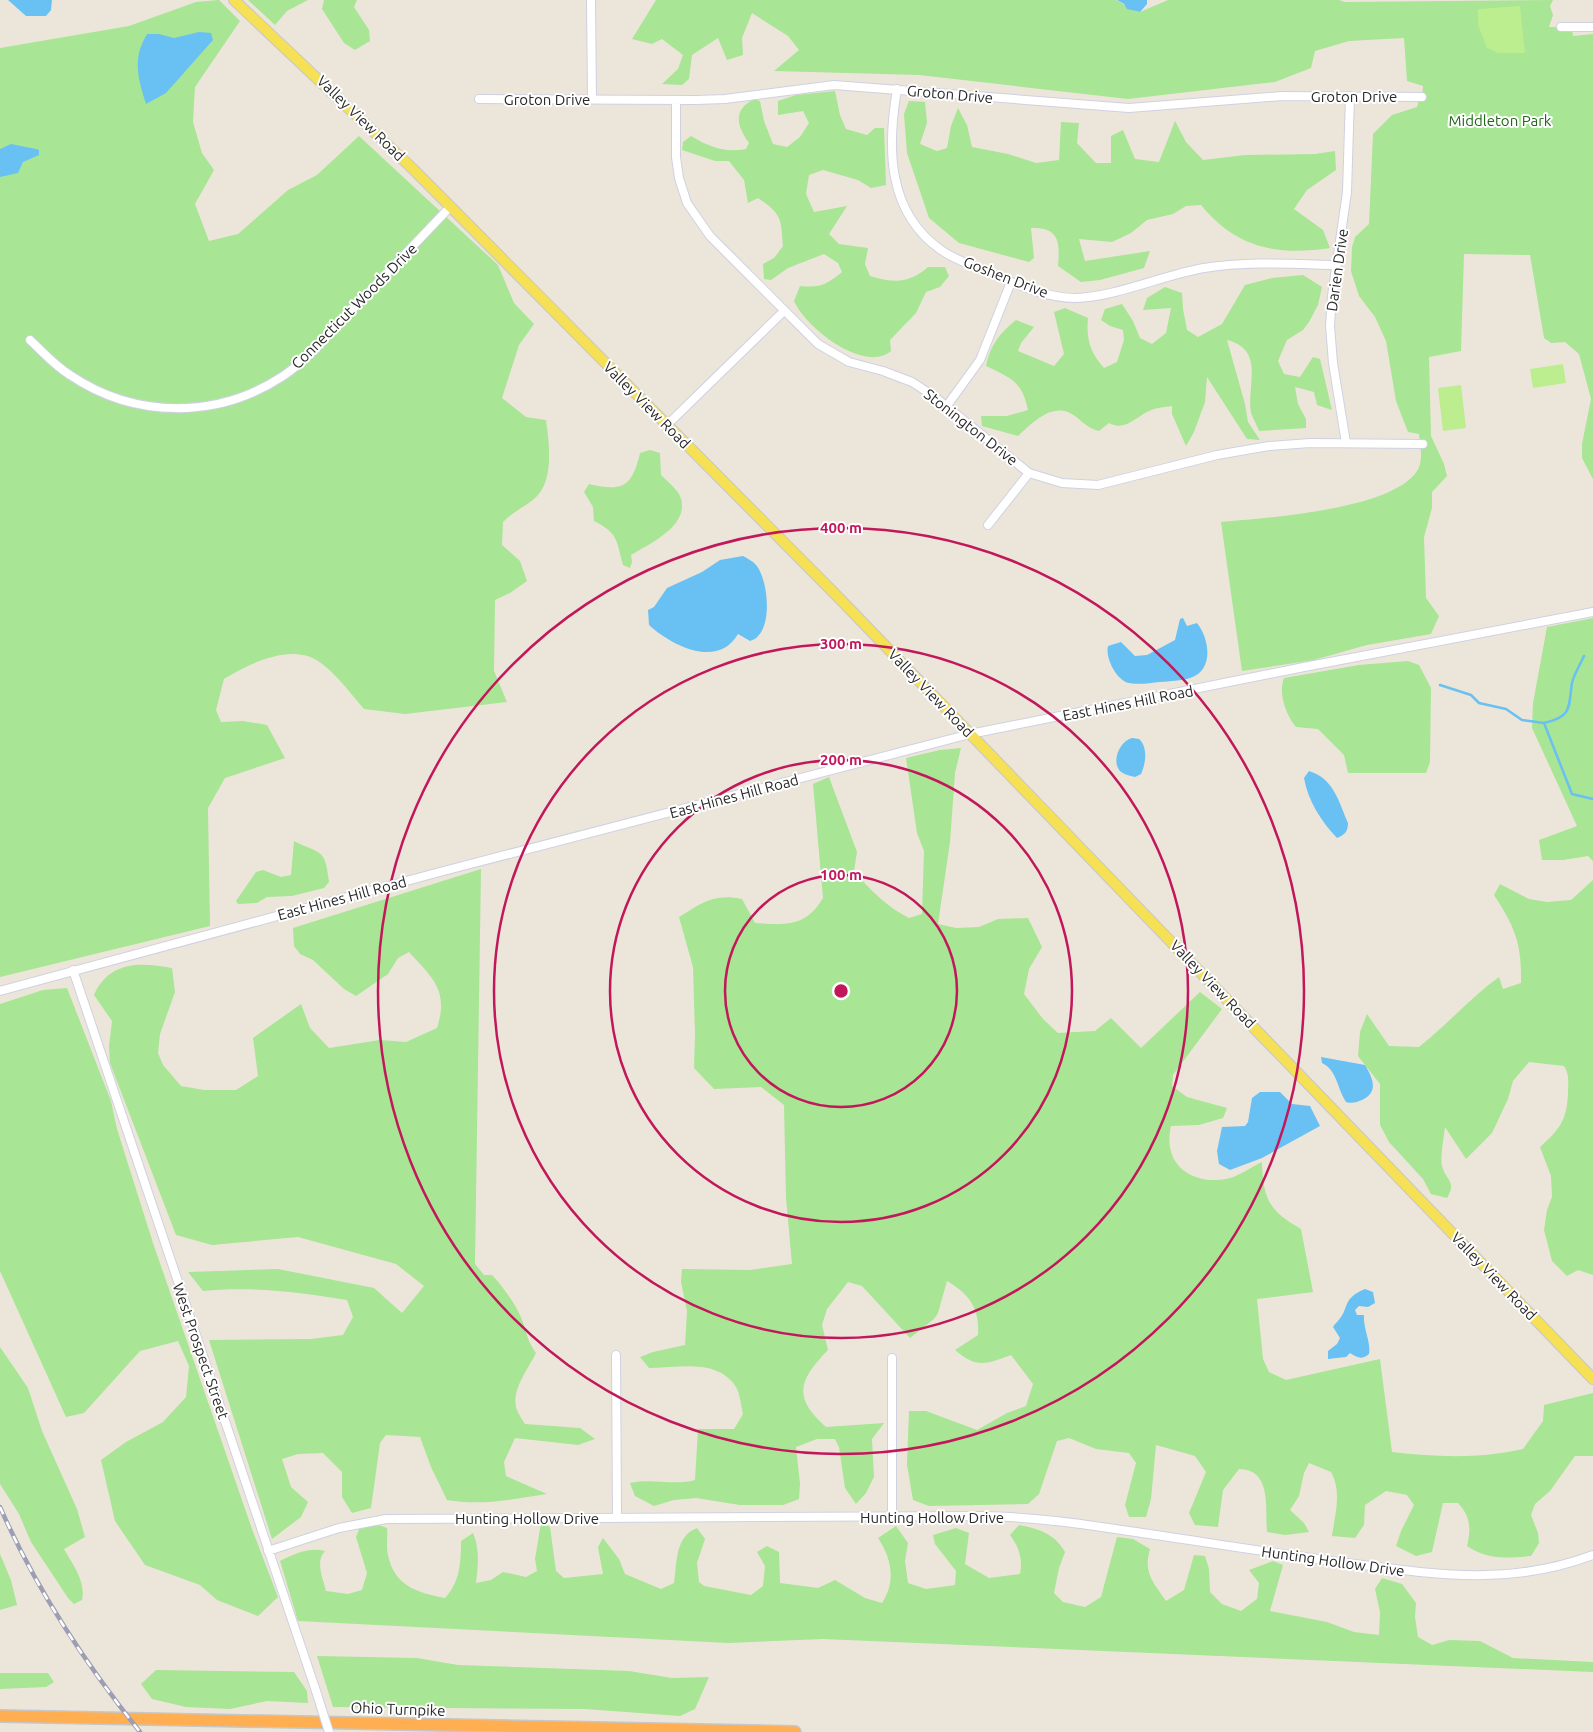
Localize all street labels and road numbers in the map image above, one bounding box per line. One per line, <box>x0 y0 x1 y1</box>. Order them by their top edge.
street label: Valley View Road <box>314 72 408 164</box>
street label: Groton Drive <box>906 82 994 106</box>
street label: Groton Drive <box>1311 88 1397 105</box>
street label: Groton Drive <box>504 91 590 108</box>
street label: Darien Drive <box>1323 228 1351 312</box>
street label: Connecticut Woods Drive <box>288 240 420 372</box>
street label: Goshen Drive <box>961 253 1051 301</box>
street label: Valley View Road <box>600 358 694 452</box>
street label: Stonington Drive <box>921 385 1021 469</box>
street label: Valley View Road <box>885 646 977 740</box>
street label: East Hines Hill Road <box>1061 682 1195 724</box>
street label: East Hines Hill Road <box>668 771 800 821</box>
street label: East Hines Hill Road <box>276 873 408 923</box>
street label: Valley View Road <box>1167 937 1259 1031</box>
street label: Valley View Road <box>1448 1229 1540 1323</box>
street label: West Prospect Street <box>170 1281 232 1421</box>
street label: Hunting Hollow Drive <box>860 1509 1004 1526</box>
street label: Hunting Hollow Drive <box>455 1510 599 1527</box>
street label: Hunting Hollow Drive <box>1260 1543 1406 1579</box>
street label: Ohio Turnpike <box>350 1699 446 1719</box>

